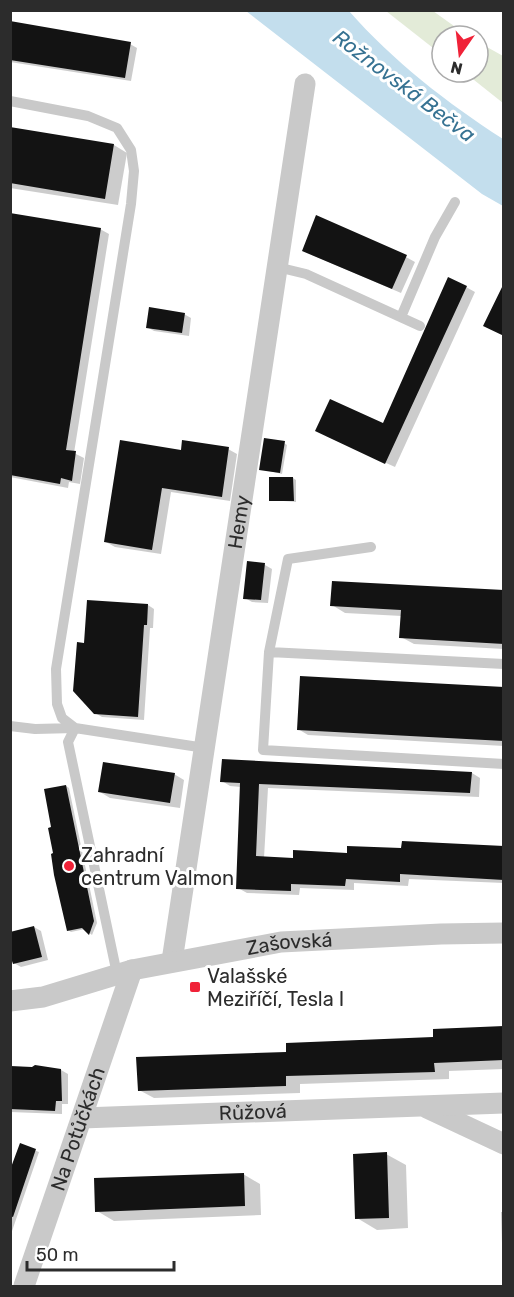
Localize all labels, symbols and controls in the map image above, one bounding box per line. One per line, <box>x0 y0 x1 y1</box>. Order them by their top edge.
water label: Rožnovská Bečva <box>328 24 480 147</box>
north arrow <box>430 24 490 84</box>
text: N <box>449 57 464 79</box>
street label: Hemy <box>223 494 254 551</box>
place label: Zahradní centrum Valmon <box>81 843 234 890</box>
marker: Zahradní centrum Valmon <box>62 859 76 873</box>
street label: Zašovská <box>244 927 333 960</box>
place label: Valašské Meziříčí, Tesla I <box>207 964 344 1011</box>
marker: Valašské Meziříčí, Tesla I <box>188 980 202 994</box>
street label: Na Potůčkách <box>45 1064 110 1194</box>
street label: Růžová <box>218 1099 287 1125</box>
scale bar <box>27 1234 174 1272</box>
text: 50 m <box>36 1244 79 1266</box>

